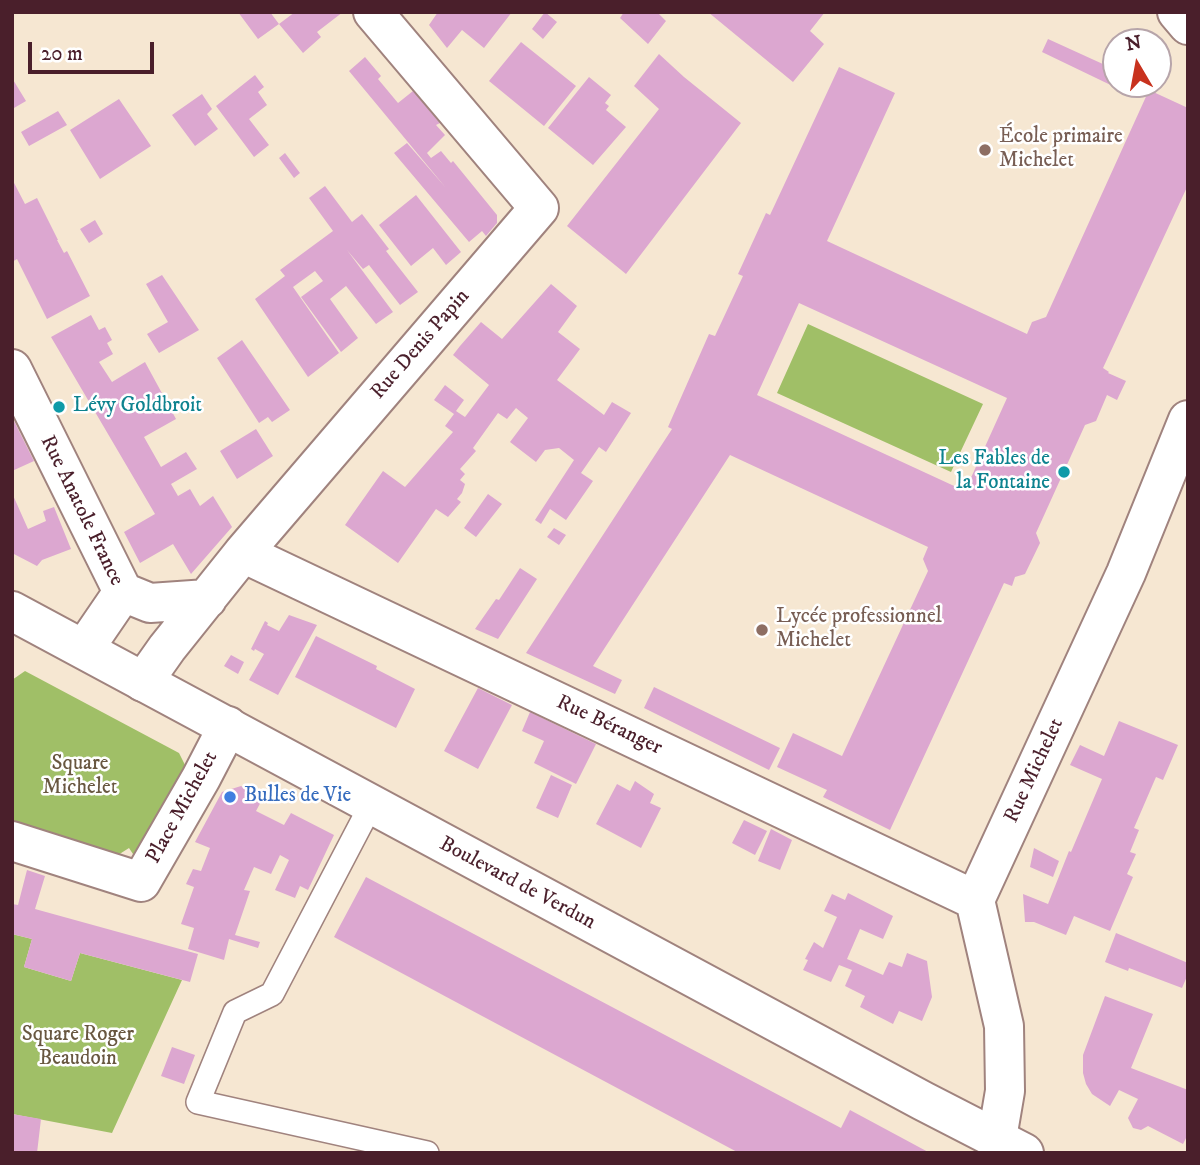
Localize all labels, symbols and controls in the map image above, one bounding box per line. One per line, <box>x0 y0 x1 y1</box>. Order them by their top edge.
scale bar <box>32 28 158 72</box>
north arrow <box>1102 28 1172 98</box>
text: N <box>1124 31 1143 56</box>
text: 20 m <box>41 41 83 67</box>
place label: École primaire Michelet <box>999 125 1123 175</box>
marker: École primaire Michelet <box>977 142 993 158</box>
street label: Rue Denis Papin <box>366 285 476 405</box>
place label: Lévy Goldbroit <box>73 394 202 420</box>
marker: Lévy Goldbroit <box>51 399 67 415</box>
street label: Rue Anatole France <box>34 432 128 590</box>
place label: Les Fables de la Fontaine <box>938 447 1050 497</box>
marker: Les Fables de la Fontaine <box>1056 464 1072 480</box>
place label: Lycée professionnel Michelet <box>776 605 942 655</box>
marker: Lycée professionnel Michelet <box>754 622 770 638</box>
street label: Rue Béranger <box>552 691 666 761</box>
street label: Rue Michelet <box>1000 715 1070 827</box>
street label: Place Michelet <box>142 747 224 869</box>
park label: Square Michelet <box>43 752 117 802</box>
place label: Bulles de Vie <box>244 784 351 810</box>
marker: Bulles de Vie <box>222 789 238 805</box>
street label: Boulevard de Verdun <box>435 832 599 936</box>
park label: Square Roger Beaudoin <box>22 1023 134 1073</box>

